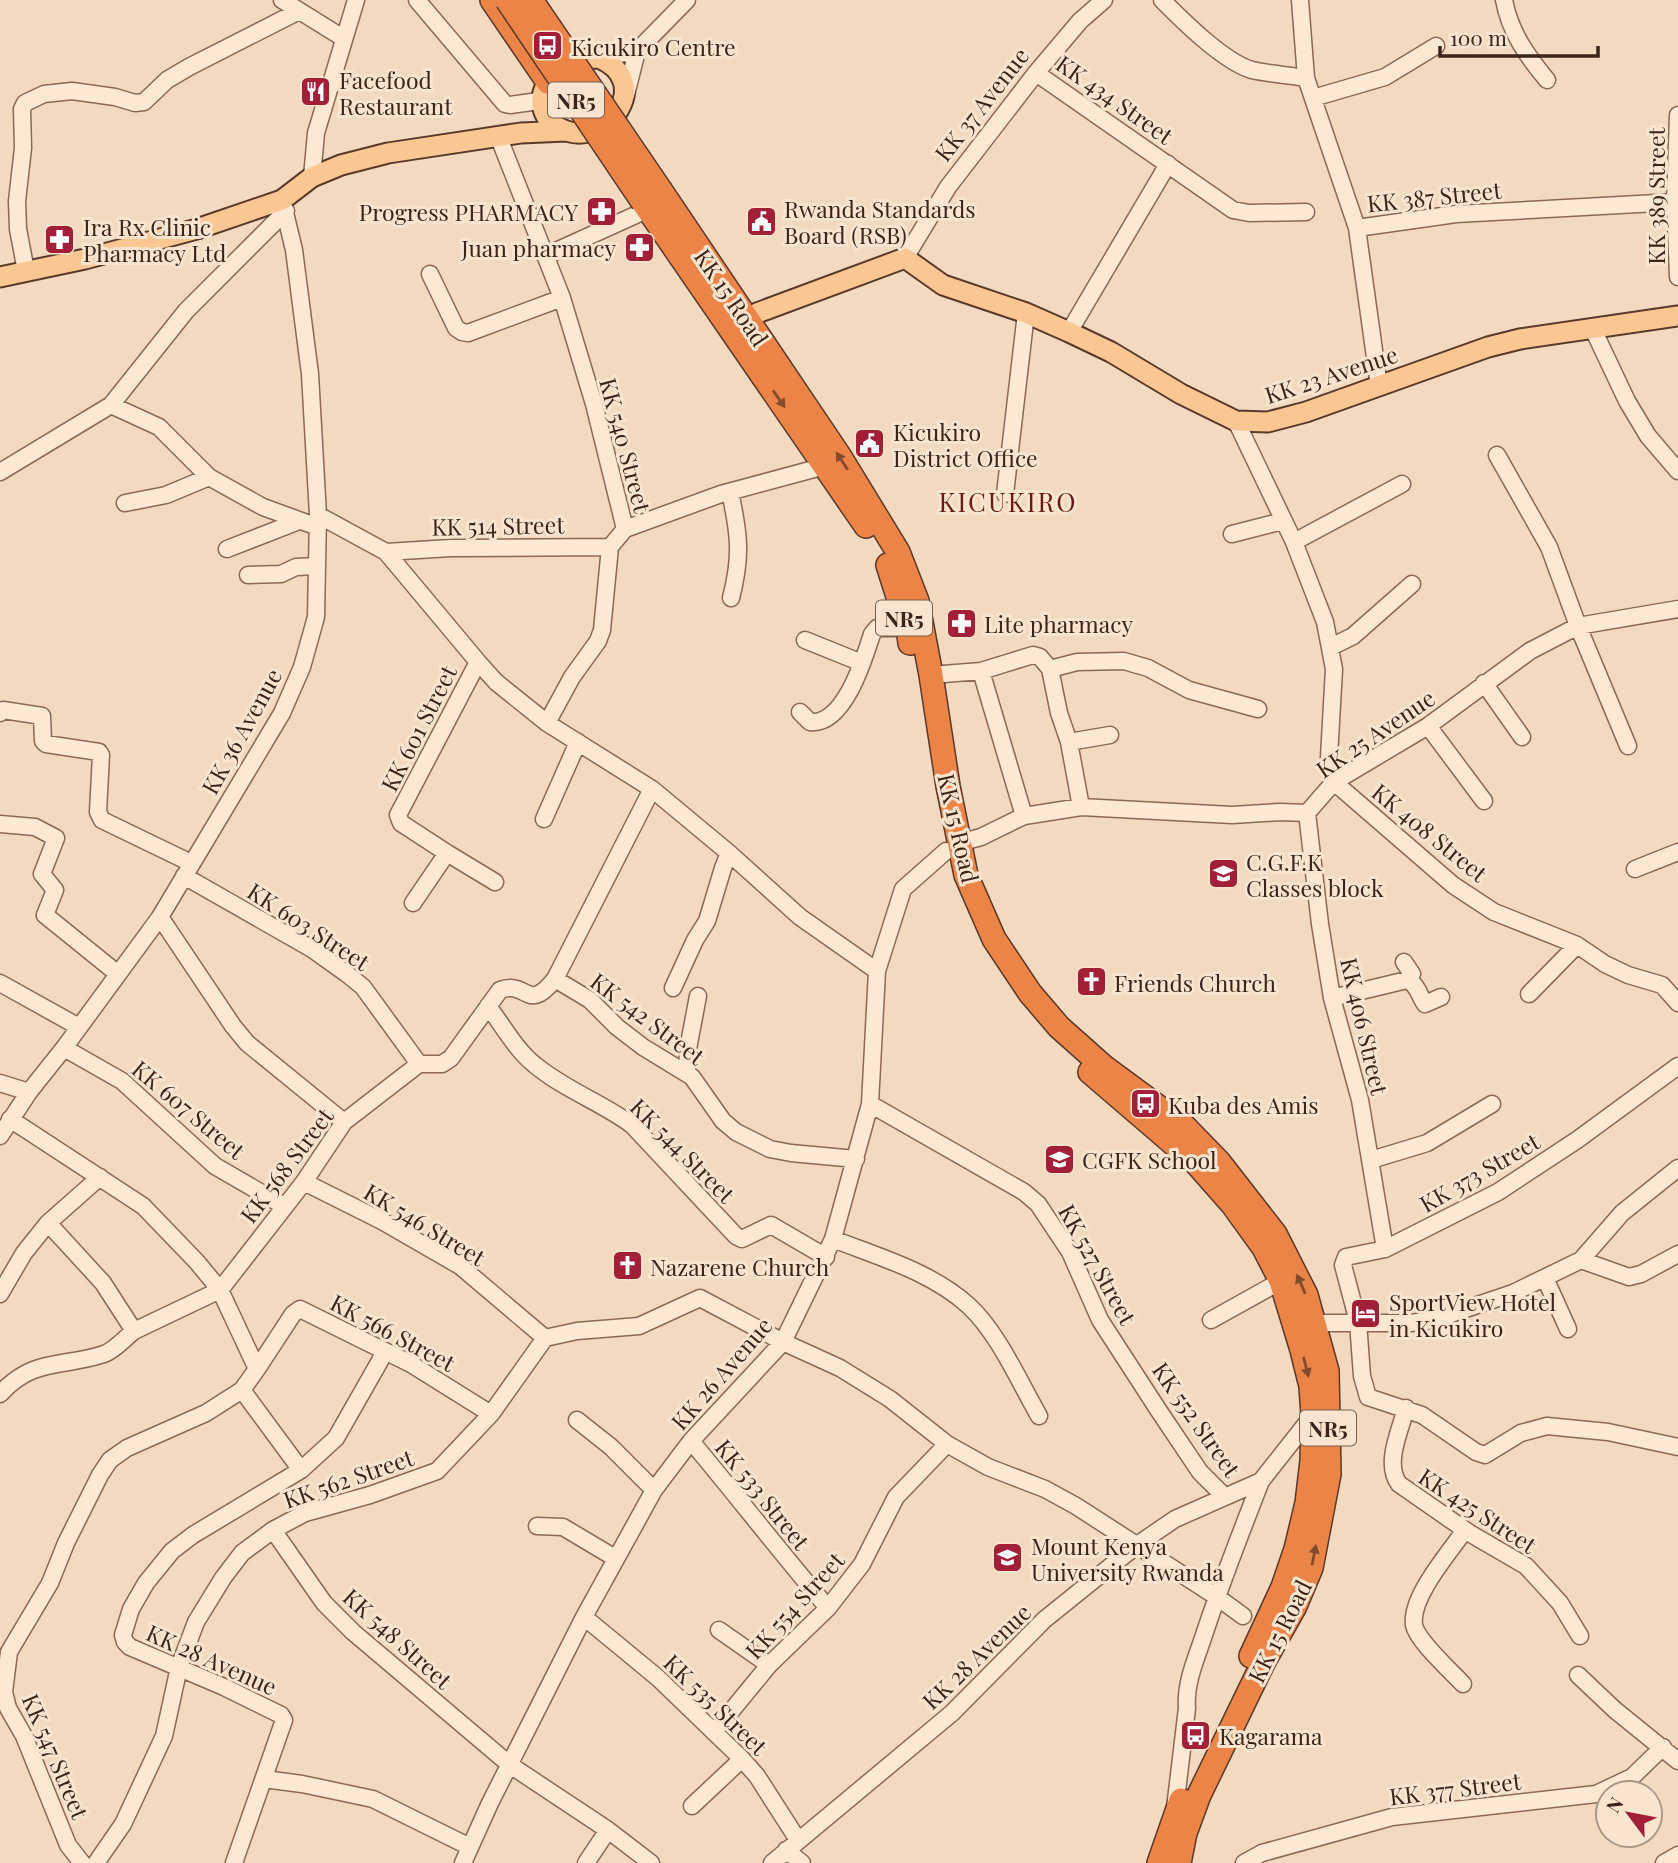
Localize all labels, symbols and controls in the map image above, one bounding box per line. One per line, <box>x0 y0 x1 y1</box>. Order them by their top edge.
scale bar <box>1440 14 1598 58</box>
text: 100 m <box>1450 23 1507 51</box>
bus stop icon: Kicukiro Centre <box>531 29 565 63</box>
place label: Kicukiro Centre <box>571 31 736 62</box>
street label: KK 37 Avenue <box>927 41 1035 167</box>
street label: KK 434 Street <box>1051 47 1180 151</box>
place label: Facefood Restaurant <box>339 64 453 121</box>
restaurant icon: Facefood Restaurant <box>299 75 333 109</box>
road number: NR5 <box>548 82 604 118</box>
street label: KK 389 Street <box>1640 126 1671 265</box>
street label: KK 387 Street <box>1365 173 1503 218</box>
place label: Rwanda Standards Board (RSB) <box>784 193 976 250</box>
pharmacy icon: Progress PHARMACY <box>584 194 618 228</box>
place label: Progress PHARMACY <box>359 196 578 227</box>
public building icon: Rwanda Standards Board (RSB) <box>744 204 778 238</box>
place label: Ira Rx Clinic Pharmacy Ltd <box>83 211 226 268</box>
pharmacy icon: Ira Rx Clinic Pharmacy Ltd <box>43 222 77 256</box>
pharmacy icon: Juan pharmacy <box>622 230 656 264</box>
place label: Juan pharmacy <box>460 232 616 263</box>
street label: KK 15 Road <box>688 242 776 352</box>
street label: KK 23 Avenue <box>1261 338 1401 410</box>
street label: KK 540 Street <box>593 374 659 517</box>
one-way arrow <box>772 390 786 408</box>
place label: Kicukiro District Office <box>893 416 1038 473</box>
public building icon: Kicukiro District Office <box>853 427 887 461</box>
one-way arrow <box>836 451 849 470</box>
district label: KICUKIRO <box>938 484 1078 519</box>
street label: KK 514 Street <box>431 508 565 542</box>
road number: NR5 <box>876 600 932 636</box>
pharmacy icon: Lite pharmacy <box>944 606 978 640</box>
place label: Lite pharmacy <box>984 608 1133 639</box>
street label: KK 601 Street <box>373 659 463 796</box>
street label: KK 36 Avenue <box>194 663 288 799</box>
street label: KK 25 Avenue <box>1310 682 1440 784</box>
street label: KK 15 Road <box>931 770 987 886</box>
street label: KK 408 Street <box>1366 776 1495 889</box>
place label: C.G.F.K Classes block <box>1246 846 1384 903</box>
school or university icon: C.G.F.K Classes block <box>1206 857 1240 891</box>
street label: KK 603 Street <box>242 875 377 977</box>
street label: KK 406 Street <box>1334 954 1396 1098</box>
street label: KK 542 Street <box>585 965 712 1072</box>
church icon: Friends Church <box>1074 965 1108 999</box>
place label: Friends Church <box>1114 967 1276 998</box>
street label: KK 607 Street <box>126 1053 253 1166</box>
bus stop icon: Kuba des Amis <box>1128 1087 1162 1121</box>
place label: Kuba des Amis <box>1168 1089 1318 1120</box>
street label: KK 544 Street <box>624 1091 743 1210</box>
street label: KK 568 Street <box>232 1100 340 1229</box>
street label: KK 373 Street <box>1413 1125 1545 1219</box>
school or university icon: CGFK School <box>1042 1142 1076 1176</box>
place label: CGFK School <box>1082 1144 1217 1175</box>
street label: KK 546 Street <box>359 1176 492 1273</box>
street label: KK 527 Street <box>1052 1198 1144 1330</box>
church icon: Nazarene Church <box>610 1249 644 1283</box>
place label: Nazarene Church <box>650 1251 830 1282</box>
one-way arrow <box>1295 1274 1307 1294</box>
street label: KK 566 Street <box>325 1286 461 1378</box>
place label: SportView Hotel in Kicukiro <box>1389 1286 1557 1343</box>
hotel icon: SportView Hotel in Kicukiro <box>1349 1297 1383 1331</box>
street label: KK 26 Avenue <box>664 1310 778 1436</box>
street label: KK 552 Street <box>1146 1355 1248 1483</box>
one-way arrow <box>1301 1356 1312 1378</box>
road number: NR5 <box>1300 1410 1356 1446</box>
street label: KK 533 Street <box>709 1432 818 1556</box>
street label: KK 562 Street <box>279 1441 418 1515</box>
street label: KK 425 Street <box>1413 1460 1544 1560</box>
place label: Mount Kenya University Rwanda <box>1031 1530 1224 1587</box>
school or university icon: Mount Kenya University Rwanda <box>991 1541 1025 1575</box>
street label: KK 554 Street <box>738 1544 851 1665</box>
one-way arrow <box>1308 1544 1319 1566</box>
street label: KK 15 Road <box>1240 1574 1318 1688</box>
street label: KK 548 Street <box>337 1581 460 1696</box>
street label: KK 28 Avenue <box>915 1596 1037 1716</box>
street label: KK 28 Avenue <box>142 1616 282 1702</box>
street label: KK 535 Street <box>658 1647 775 1762</box>
street label: KK 547 Street <box>16 1689 97 1824</box>
bus stop icon: Kagarama <box>1179 1718 1213 1752</box>
place label: Kagarama <box>1219 1720 1323 1751</box>
street label: KK 377 Street <box>1388 1764 1523 1811</box>
north arrow <box>1594 1779 1664 1849</box>
text: N <box>1599 1792 1629 1817</box>

